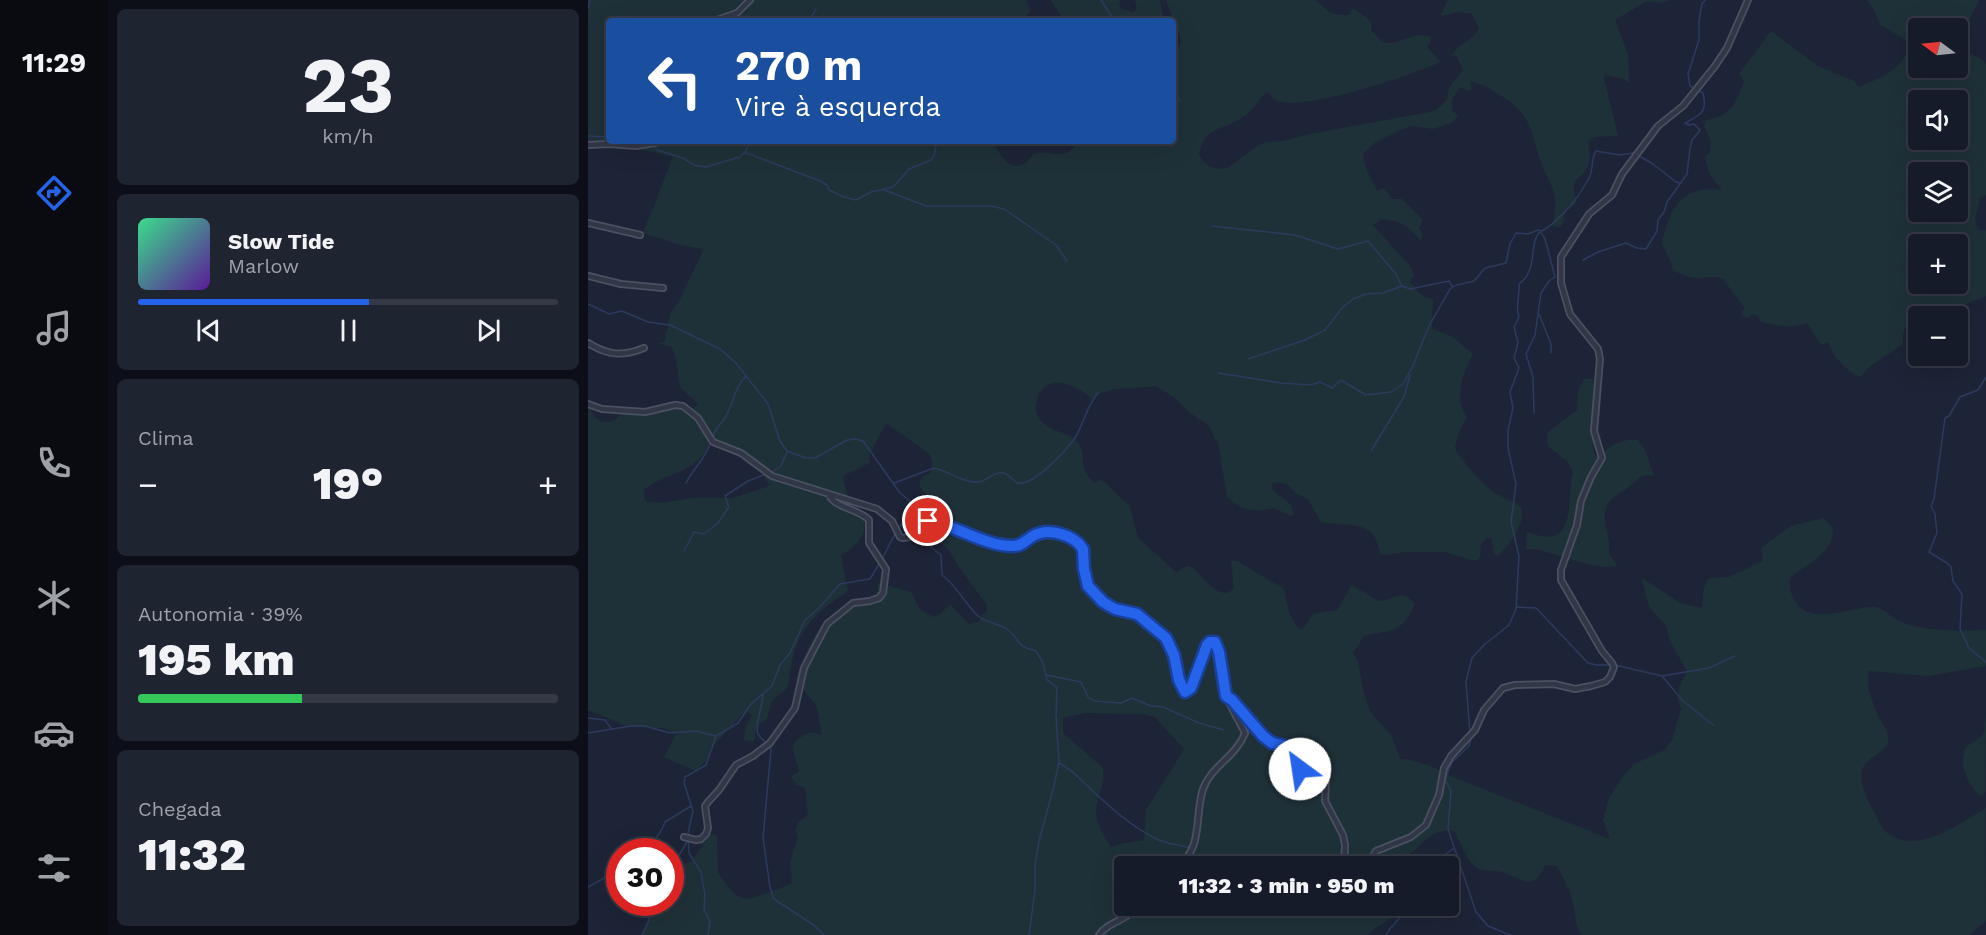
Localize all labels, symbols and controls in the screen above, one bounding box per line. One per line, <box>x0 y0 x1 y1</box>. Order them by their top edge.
north arrow <box>1908 18 1968 78</box>
map controls <box>1908 18 1968 366</box>
text: 23 <box>302 39 394 131</box>
text: 270 m <box>735 41 862 90</box>
icon: left <box>636 42 714 120</box>
text: 11:29 <box>22 47 86 79</box>
button: sound <box>1908 90 1968 150</box>
text: Vire à esquerda <box>735 91 941 123</box>
text: km/h <box>322 124 374 148</box>
button: layers <box>1908 162 1968 222</box>
icon: directions <box>33 172 75 214</box>
text: Slow Tide <box>228 229 335 254</box>
button: + <box>1908 234 1968 294</box>
text: Marlow <box>228 254 299 278</box>
button: − <box>1908 306 1968 366</box>
icon: music <box>33 307 75 349</box>
icon: previous <box>192 314 225 347</box>
icon: pause <box>332 314 365 347</box>
icon: next <box>472 314 505 347</box>
text: Clima <box>138 426 194 450</box>
icon: phone <box>33 442 75 484</box>
text: 19° <box>313 457 383 510</box>
text: − <box>138 465 158 504</box>
text: + <box>538 465 558 504</box>
pin <box>902 495 953 546</box>
icon: arrive <box>911 504 944 537</box>
icon: climate <box>33 577 75 619</box>
text: Autonomia · 39% <box>138 602 303 626</box>
text: 195 km <box>138 633 295 686</box>
icon: car <box>33 712 75 754</box>
position arrow <box>1268 737 1332 801</box>
text: Chegada <box>138 797 221 821</box>
text: 11:32 <box>138 828 246 881</box>
speed limit sign: 30 <box>606 838 684 916</box>
icon: filters <box>33 847 75 889</box>
text: 11:32 · 3 min · 950 m <box>1179 873 1394 898</box>

